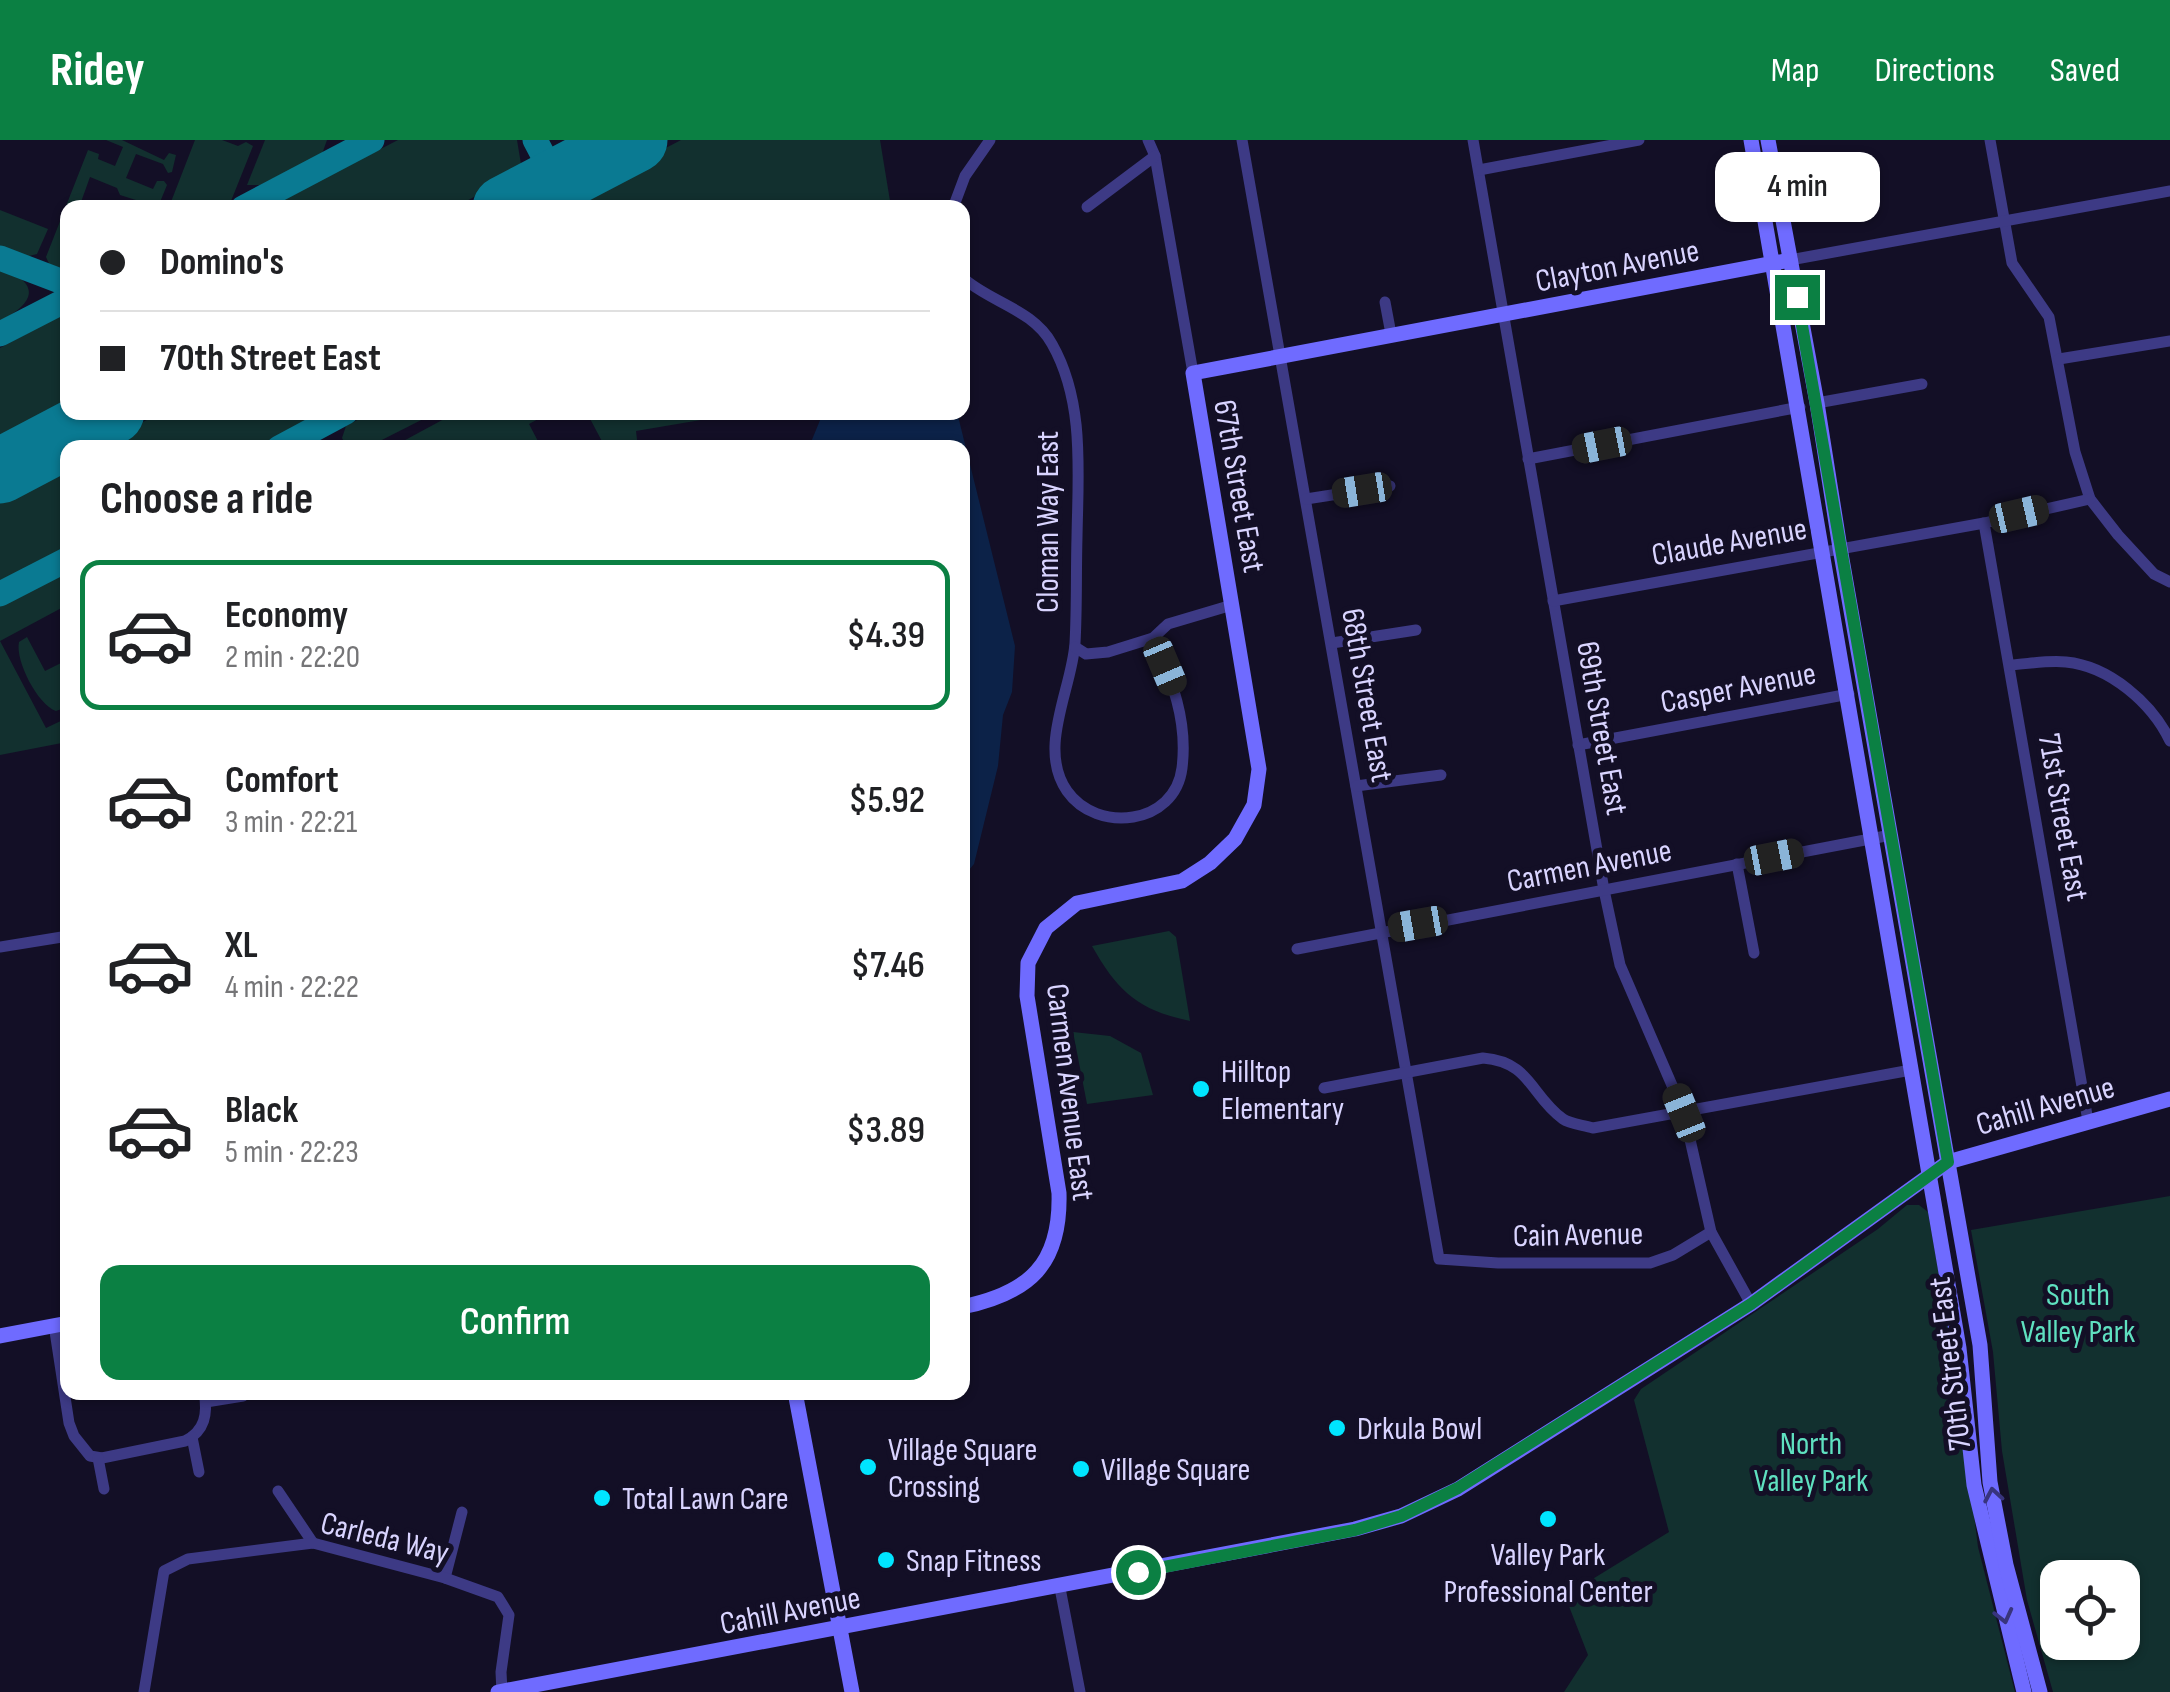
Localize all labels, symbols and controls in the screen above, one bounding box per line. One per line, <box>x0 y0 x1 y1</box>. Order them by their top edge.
text: Ridey <box>50 42 144 99</box>
text: Map <box>1771 49 1820 92</box>
text: Directions <box>1875 49 1995 92</box>
text: Saved <box>2050 49 2120 92</box>
callout: 4 min <box>1714 152 1880 222</box>
text: 4 min <box>1767 167 1828 206</box>
street label: Clayton Avenue <box>1532 231 1702 301</box>
text: Domino's <box>160 240 284 285</box>
route end <box>1775 275 1820 320</box>
text: 70th Street East <box>160 336 381 381</box>
street label: 67th Street East <box>1204 397 1273 576</box>
car <box>1570 425 1634 465</box>
street label: Cloman Way East <box>1029 431 1068 613</box>
car <box>1330 470 1394 510</box>
text: Choose a ride <box>100 472 313 527</box>
car <box>1986 493 2052 535</box>
street label: Claude Avenue <box>1649 510 1810 575</box>
icon: car <box>105 590 195 680</box>
text: Economy <box>225 593 348 638</box>
street label: 68th Street East <box>1332 605 1401 785</box>
text: $4.39 <box>847 613 925 658</box>
car <box>1139 633 1191 699</box>
text: 2 min · 22:20 <box>225 638 360 677</box>
street label: 69th Street East <box>1567 638 1636 818</box>
street label: Casper Avenue <box>1657 654 1819 723</box>
street label: 71st Street East <box>2029 730 2096 904</box>
icon: car <box>105 755 195 845</box>
text: Comfort <box>225 758 339 803</box>
text: $5.92 <box>849 778 925 823</box>
text: 3 min · 22:21 <box>225 803 357 842</box>
street label: Carmen Avenue <box>1504 831 1675 902</box>
car <box>1742 837 1806 877</box>
car <box>1386 904 1450 944</box>
icon: car <box>105 920 195 1010</box>
text: XL <box>225 923 258 968</box>
text: $7.46 <box>851 943 925 988</box>
text: 4 min · 22:22 <box>225 968 359 1007</box>
street label: Carmen Avenue East <box>1037 981 1102 1203</box>
place label: Hilltop Elementary <box>1221 1053 1344 1129</box>
street label: Cahill Avenue <box>1972 1068 2119 1145</box>
marker: Hilltop Elementary <box>1190 1078 1212 1100</box>
car <box>1659 1080 1709 1146</box>
icon: car <box>105 1085 195 1175</box>
text: Black <box>225 1088 298 1133</box>
text: $3.89 <box>846 1108 925 1153</box>
text: 5 min · 22:23 <box>225 1133 359 1172</box>
street label: Cain Avenue <box>1513 1215 1643 1256</box>
button: Confirm <box>100 1265 930 1380</box>
street label: 70th Street East <box>1921 1275 1980 1453</box>
park label: South Valley Park <box>2021 1276 2135 1352</box>
place label: Drkula Bowl <box>1357 1410 1482 1449</box>
marker: Drkula Bowl <box>1326 1417 1348 1439</box>
park label: North Valley Park <box>1754 1425 1868 1501</box>
place label: Village Square Crossing <box>888 1431 1037 1507</box>
place label: Village Square <box>1101 1451 1250 1490</box>
marker: Village Square Crossing <box>857 1456 879 1478</box>
marker: Village Square <box>1070 1458 1092 1480</box>
place label: Total Lawn Care <box>622 1480 789 1519</box>
marker: Total Lawn Care <box>591 1487 613 1509</box>
one-way arrow <box>1983 1487 2004 1503</box>
street label: Carleda Way <box>317 1504 453 1573</box>
marker: Valley Park Professional Center <box>1537 1508 1559 1530</box>
place label: Valley Park Professional Center <box>1443 1536 1653 1612</box>
place label: Snap Fitness <box>906 1542 1042 1581</box>
marker: Snap Fitness <box>875 1549 897 1571</box>
route start <box>1116 1550 1161 1595</box>
map controls <box>2040 1560 2140 1660</box>
button: locate <box>2040 1560 2140 1660</box>
street label: Cahill Avenue <box>717 1579 864 1644</box>
one-way arrow <box>1992 1607 2013 1624</box>

